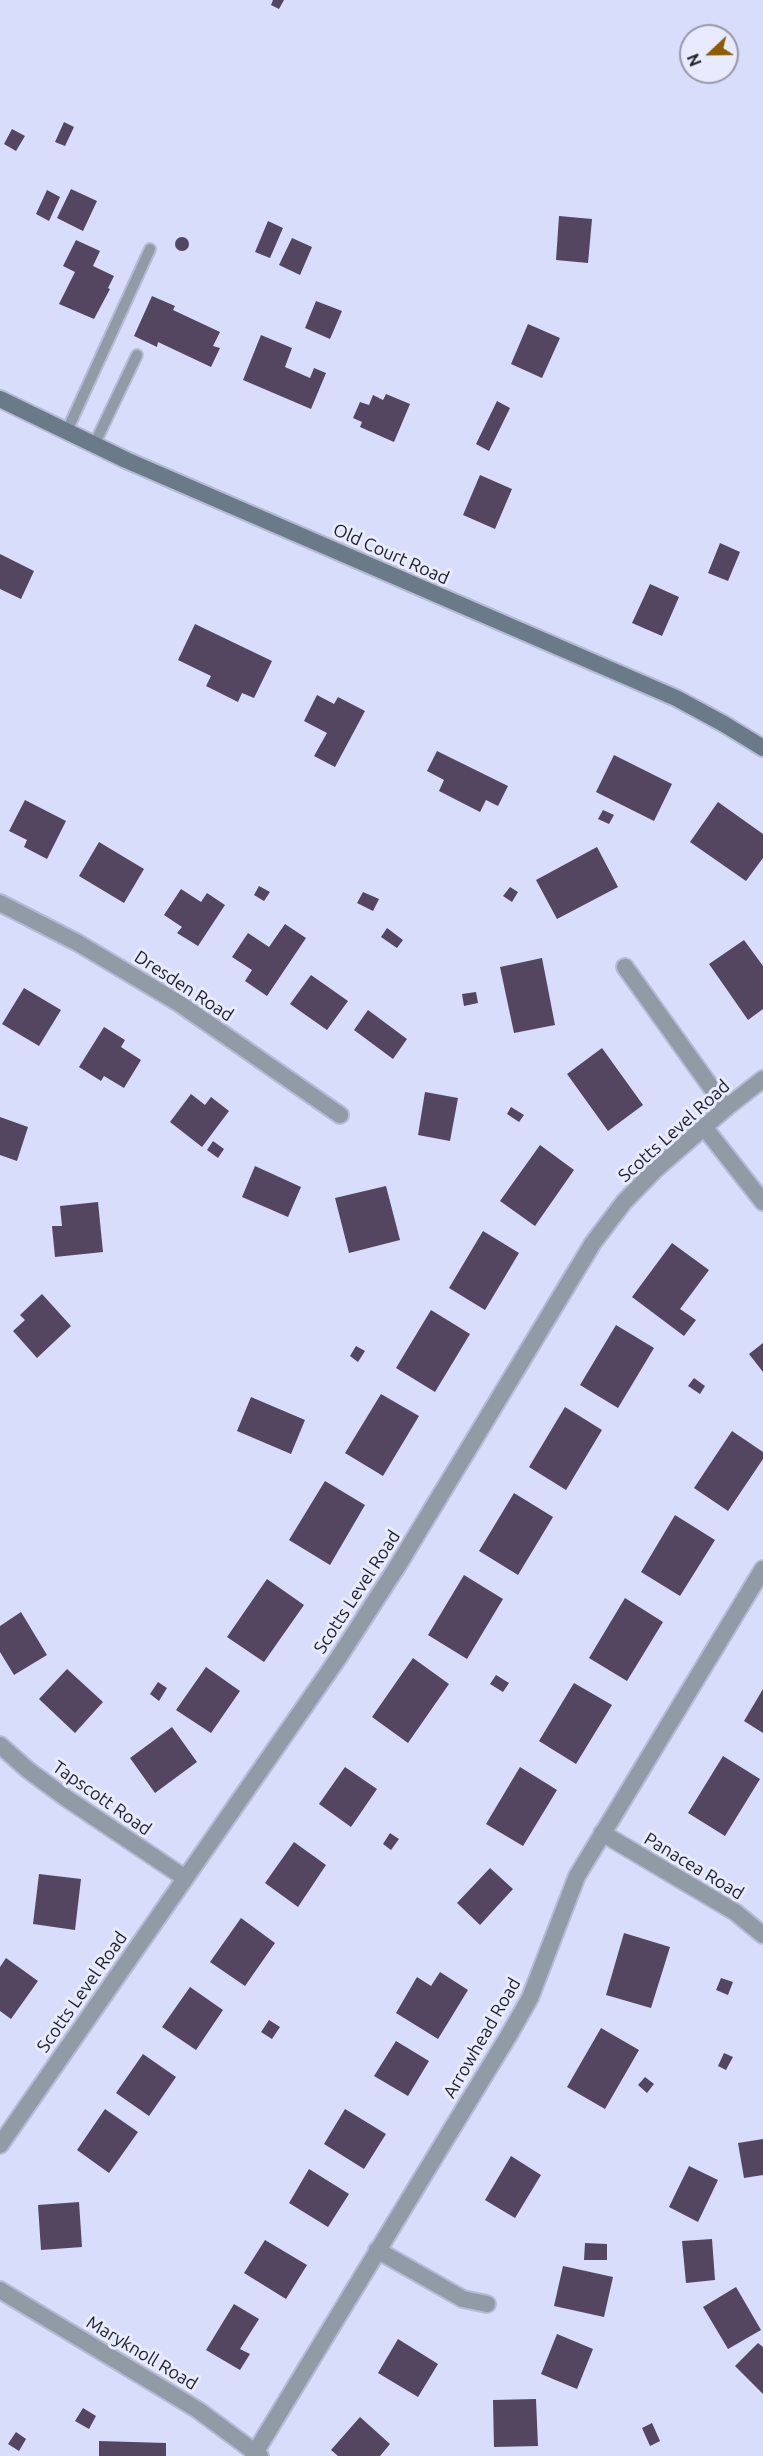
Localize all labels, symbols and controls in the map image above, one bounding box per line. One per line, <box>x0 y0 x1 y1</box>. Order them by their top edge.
north arrow <box>679 24 739 84</box>
text: N <box>684 51 705 69</box>
street label: Old Court Road <box>330 519 452 589</box>
street label: Dresden Road <box>130 946 238 1026</box>
street label: Scotts Level Road <box>614 1075 734 1187</box>
street label: Scotts Level Road <box>309 1526 405 1658</box>
street label: Tapscott Road <box>48 1756 156 1840</box>
street label: Panacea Road <box>640 1828 748 1904</box>
street label: Scotts Level Road <box>32 1927 132 2057</box>
street label: Arrowhead Road <box>439 1974 525 2102</box>
street label: Maryknoll Road <box>83 2311 201 2395</box>

